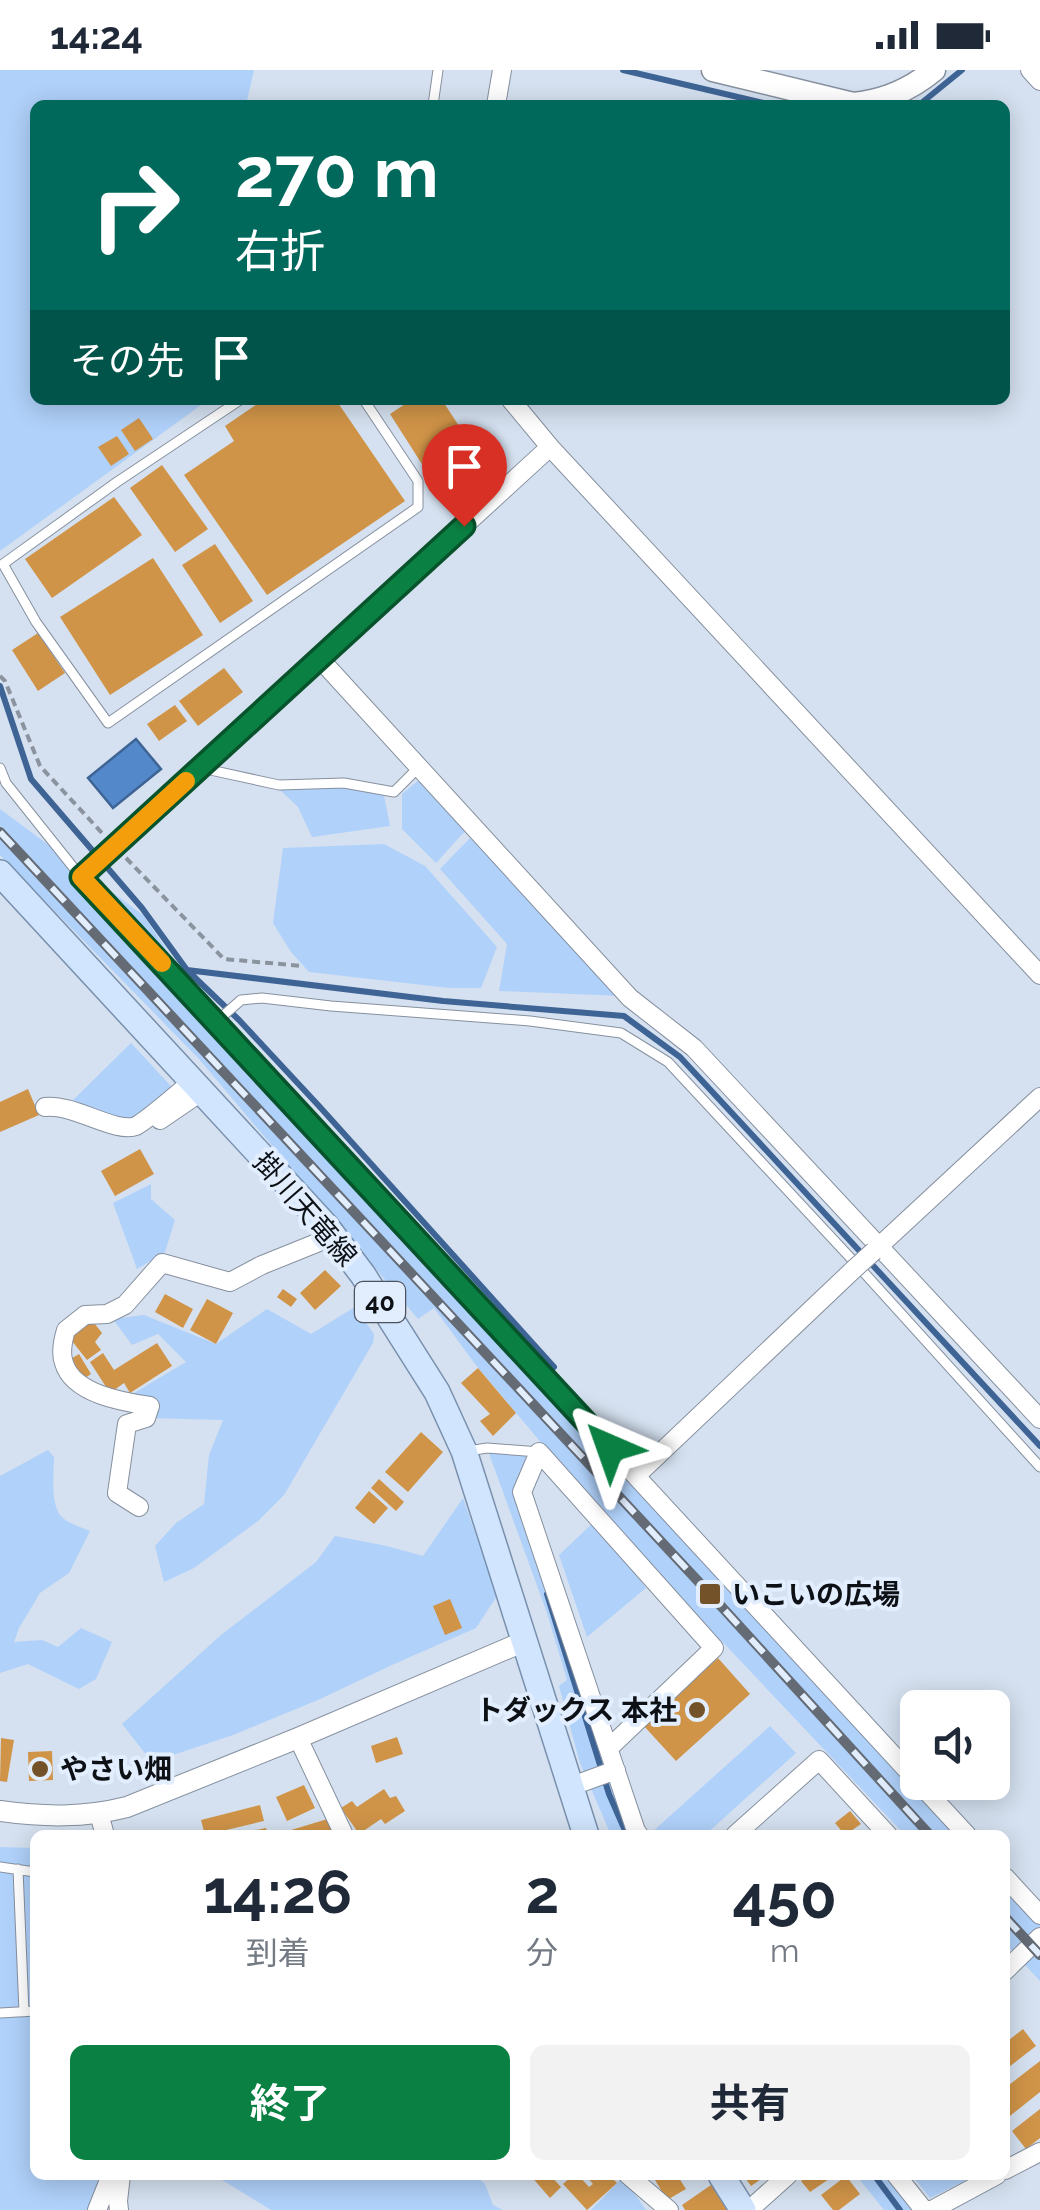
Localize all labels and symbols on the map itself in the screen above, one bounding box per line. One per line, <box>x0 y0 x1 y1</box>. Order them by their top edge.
pin <box>422 424 507 527</box>
street label: 掛川天竜線 <box>247 1145 363 1273</box>
road number: 40 <box>355 1282 405 1322</box>
position arrow <box>558 1396 662 1500</box>
place label: いこいの広場 <box>732 1578 900 1611</box>
marker: いこいの広場 <box>697 1581 723 1607</box>
place label: トダックス 本社 <box>475 1694 677 1727</box>
marker: トダックス 本社 <box>686 1699 708 1721</box>
place label: やさい畑 <box>60 1753 172 1786</box>
marker: やさい畑 <box>29 1758 51 1780</box>

